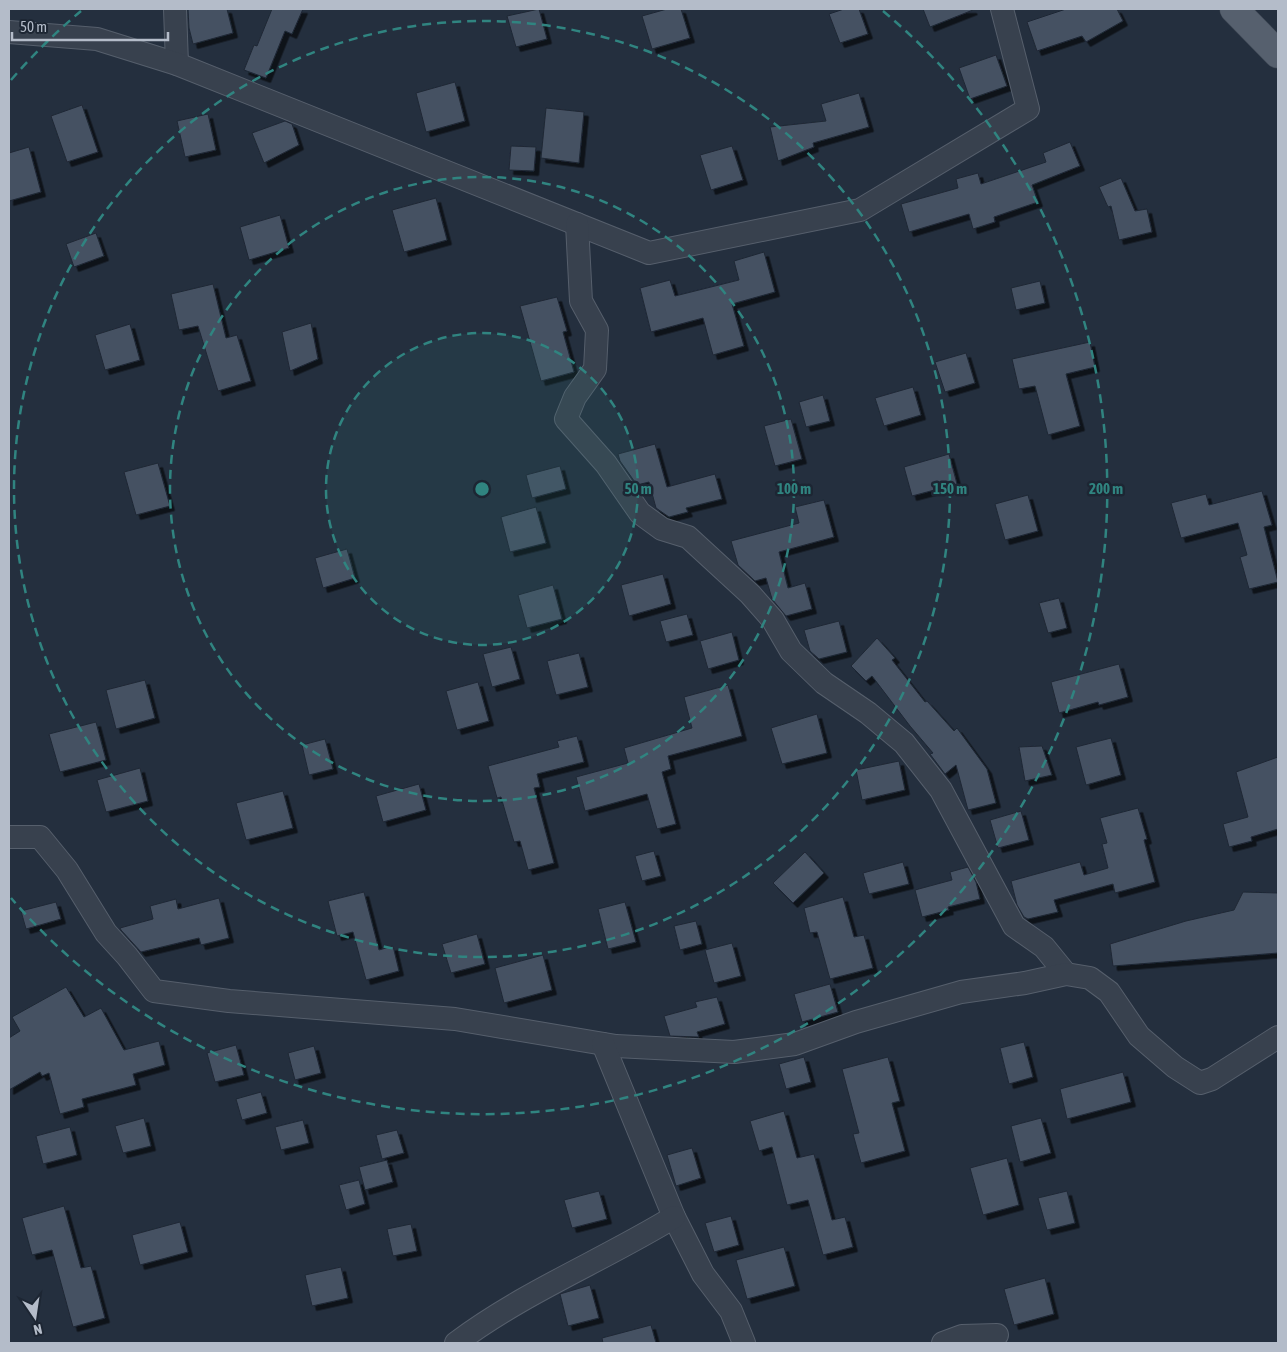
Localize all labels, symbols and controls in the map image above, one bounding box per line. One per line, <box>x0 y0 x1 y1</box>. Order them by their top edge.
scale bar <box>12 10 169 42</box>
text: 50 m <box>20 18 47 35</box>
centre of rings <box>473 480 491 498</box>
text: 50 m <box>625 480 652 497</box>
text: 100 m <box>777 480 811 497</box>
text: 150 m <box>933 480 967 497</box>
text: 200 m <box>1089 480 1123 497</box>
north arrow <box>10 1292 60 1342</box>
text: N <box>32 1321 44 1338</box>

